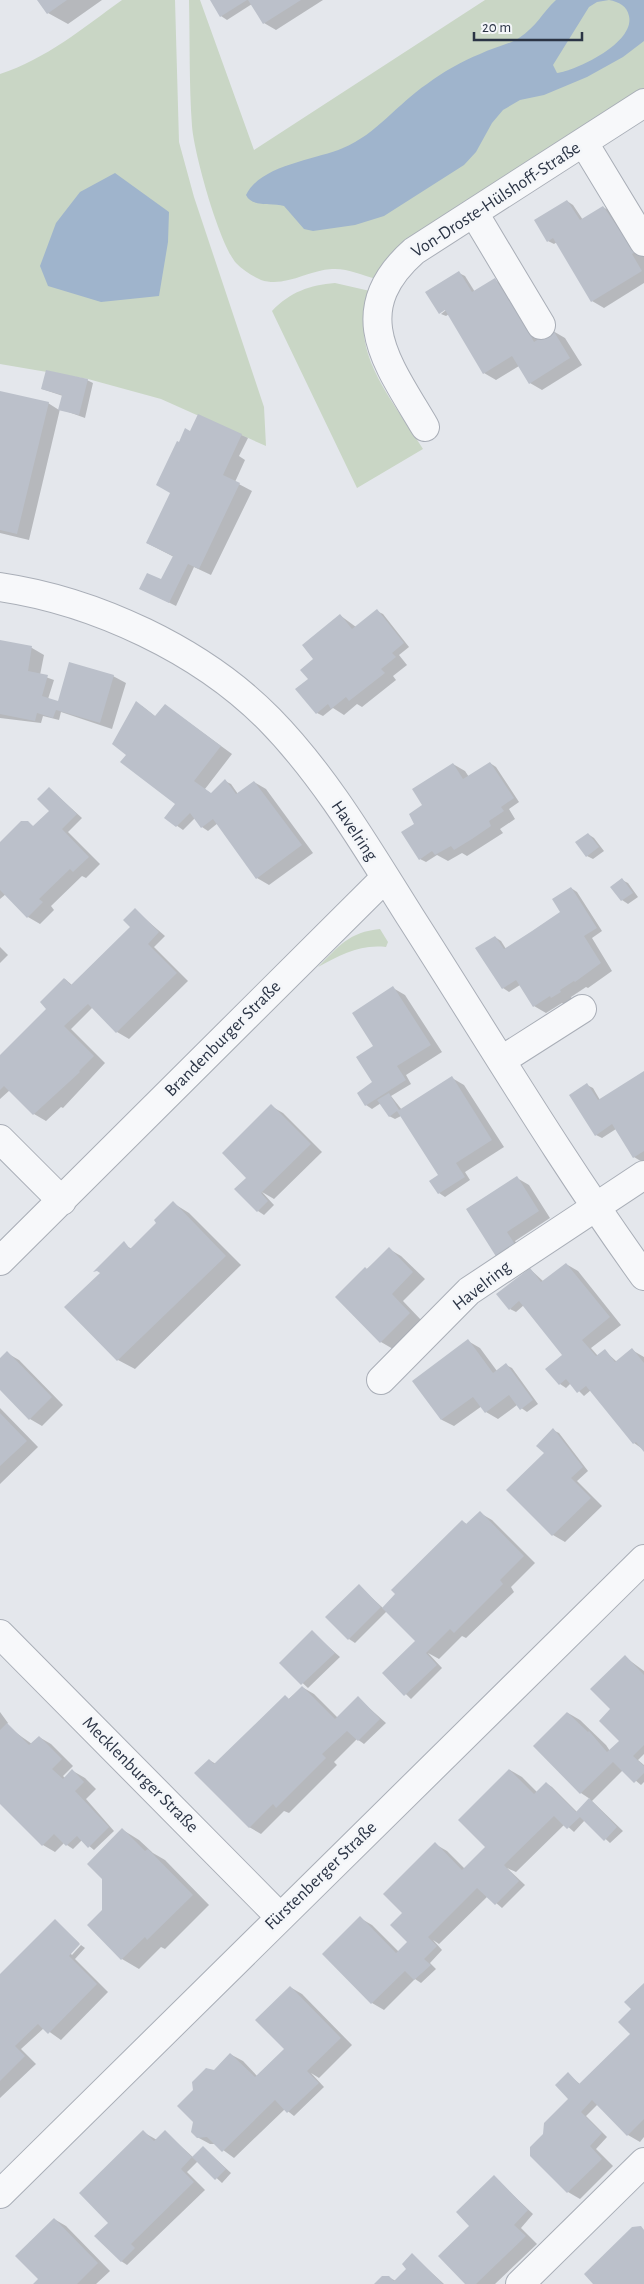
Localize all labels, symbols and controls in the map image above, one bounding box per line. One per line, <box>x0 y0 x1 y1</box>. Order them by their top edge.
scale bar <box>474 10 582 42</box>
text: 20 m <box>482 20 511 35</box>
street label: Von-Droste-Hülshoff-Straße <box>408 139 584 261</box>
street label: Havelring <box>327 798 381 865</box>
street label: Brandenburger Straße <box>162 978 284 1100</box>
street label: Havelring <box>450 1258 515 1314</box>
street label: Mecklenburger Straße <box>79 1714 201 1836</box>
street label: Fürstenberger Straße <box>262 1818 380 1934</box>

